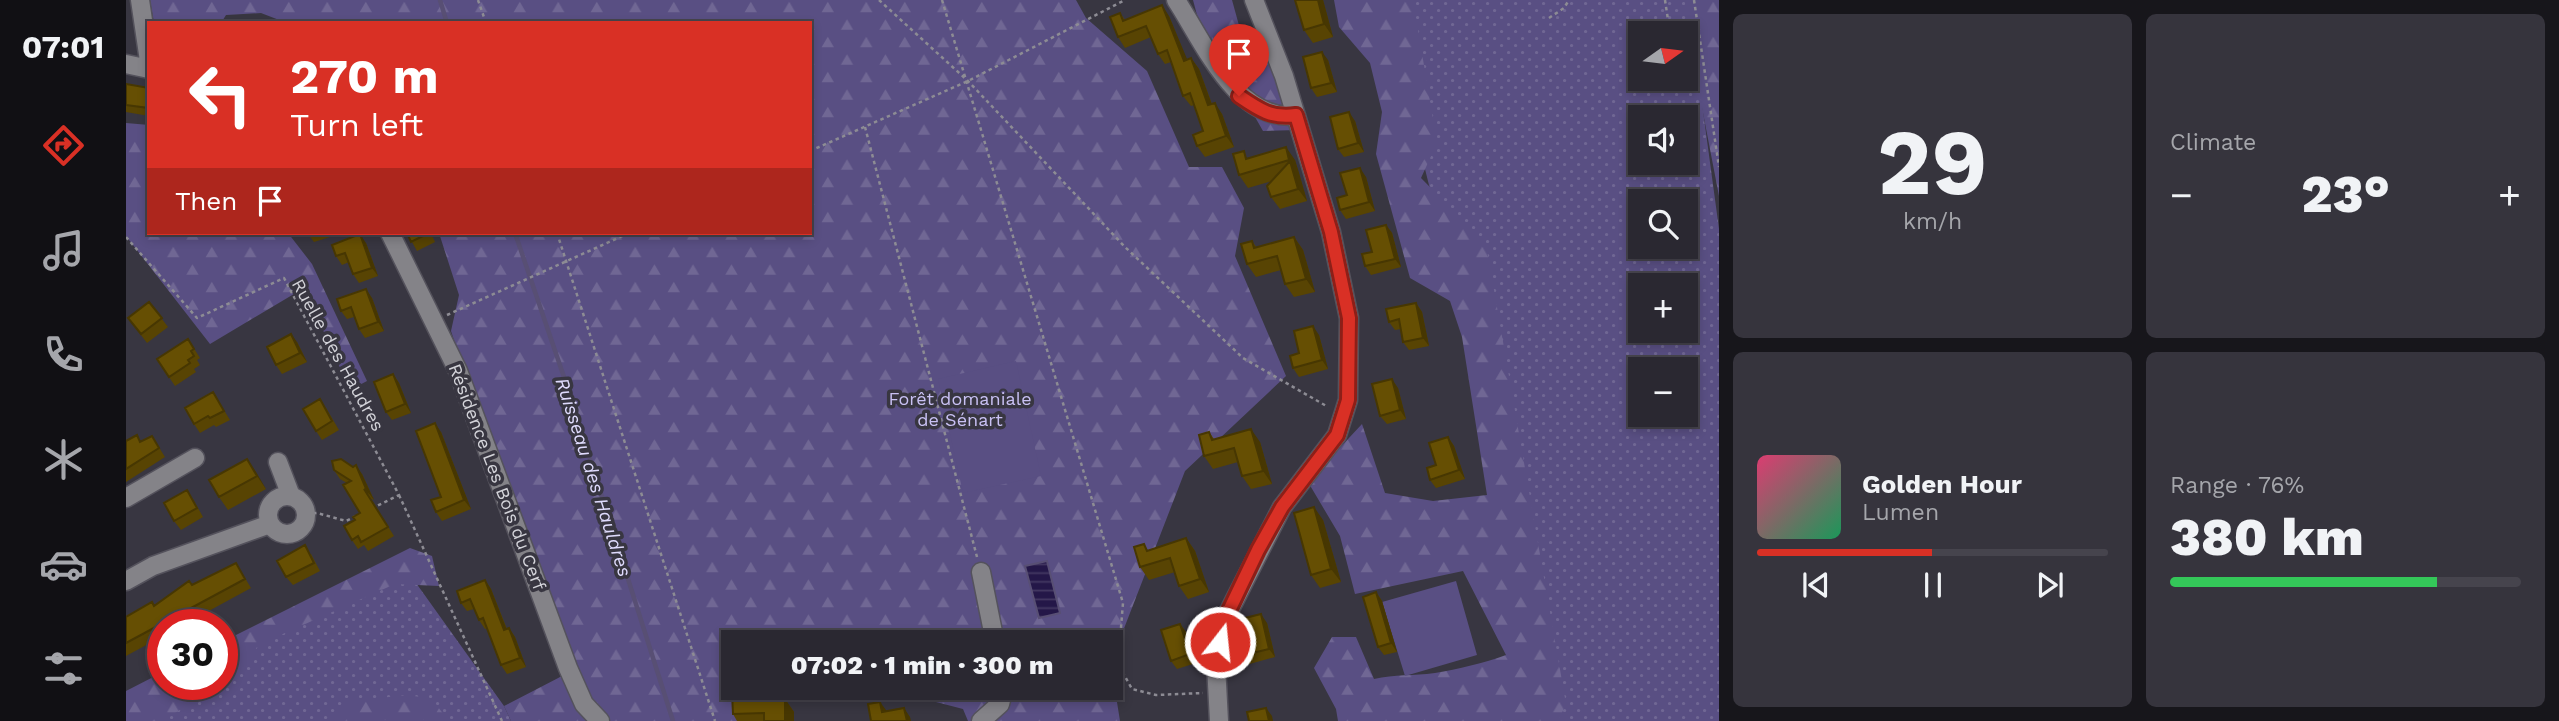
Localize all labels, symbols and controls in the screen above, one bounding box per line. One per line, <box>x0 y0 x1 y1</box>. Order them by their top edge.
north arrow <box>1628 21 1698 91</box>
map controls <box>1628 21 1698 427</box>
pin <box>1209 24 1269 96</box>
text: 07:01 <box>22 28 104 66</box>
icon: arrive <box>1220 35 1258 73</box>
text: 270 m <box>290 47 439 105</box>
icon: left <box>175 49 266 140</box>
button: sound <box>1628 105 1698 175</box>
text: Turn left <box>290 106 423 144</box>
text: 29 <box>1877 109 1988 216</box>
icon: directions <box>39 121 88 170</box>
text: Climate <box>2170 129 2256 156</box>
text: 23° <box>2301 164 2390 225</box>
text: − <box>2170 173 2193 217</box>
text: + <box>2498 173 2521 217</box>
icon: arrive <box>251 182 289 220</box>
text: Then <box>175 186 237 216</box>
button: search <box>1628 189 1698 259</box>
text: km/h <box>1903 208 1962 235</box>
icon: music <box>39 226 88 275</box>
button: + <box>1628 273 1698 343</box>
street label: Ruelle des Haudres <box>288 275 389 435</box>
icon: phone <box>39 330 88 379</box>
button: − <box>1628 357 1698 427</box>
street label: Résidence Les Bois du Cerf <box>444 361 550 593</box>
water label: Ruisseau des Hauldres <box>550 375 637 580</box>
park label: Forêt domaniale de Sénart <box>888 388 1032 430</box>
icon: climate <box>39 435 88 484</box>
text: Golden Hour <box>1862 469 2022 499</box>
text: Range · 76% <box>2170 472 2304 499</box>
text: Lumen <box>1862 499 1939 526</box>
text: 380 km <box>2170 507 2364 568</box>
icon: car <box>39 540 88 589</box>
icon: previous <box>1797 566 1835 604</box>
icon: pause <box>1914 566 1952 604</box>
icon: next <box>2031 566 2069 604</box>
position arrow <box>1183 605 1257 679</box>
speed limit sign: 30 <box>147 609 238 700</box>
icon: filters <box>39 644 88 693</box>
text: 07:02 · 1 min · 300 m <box>791 650 1053 680</box>

